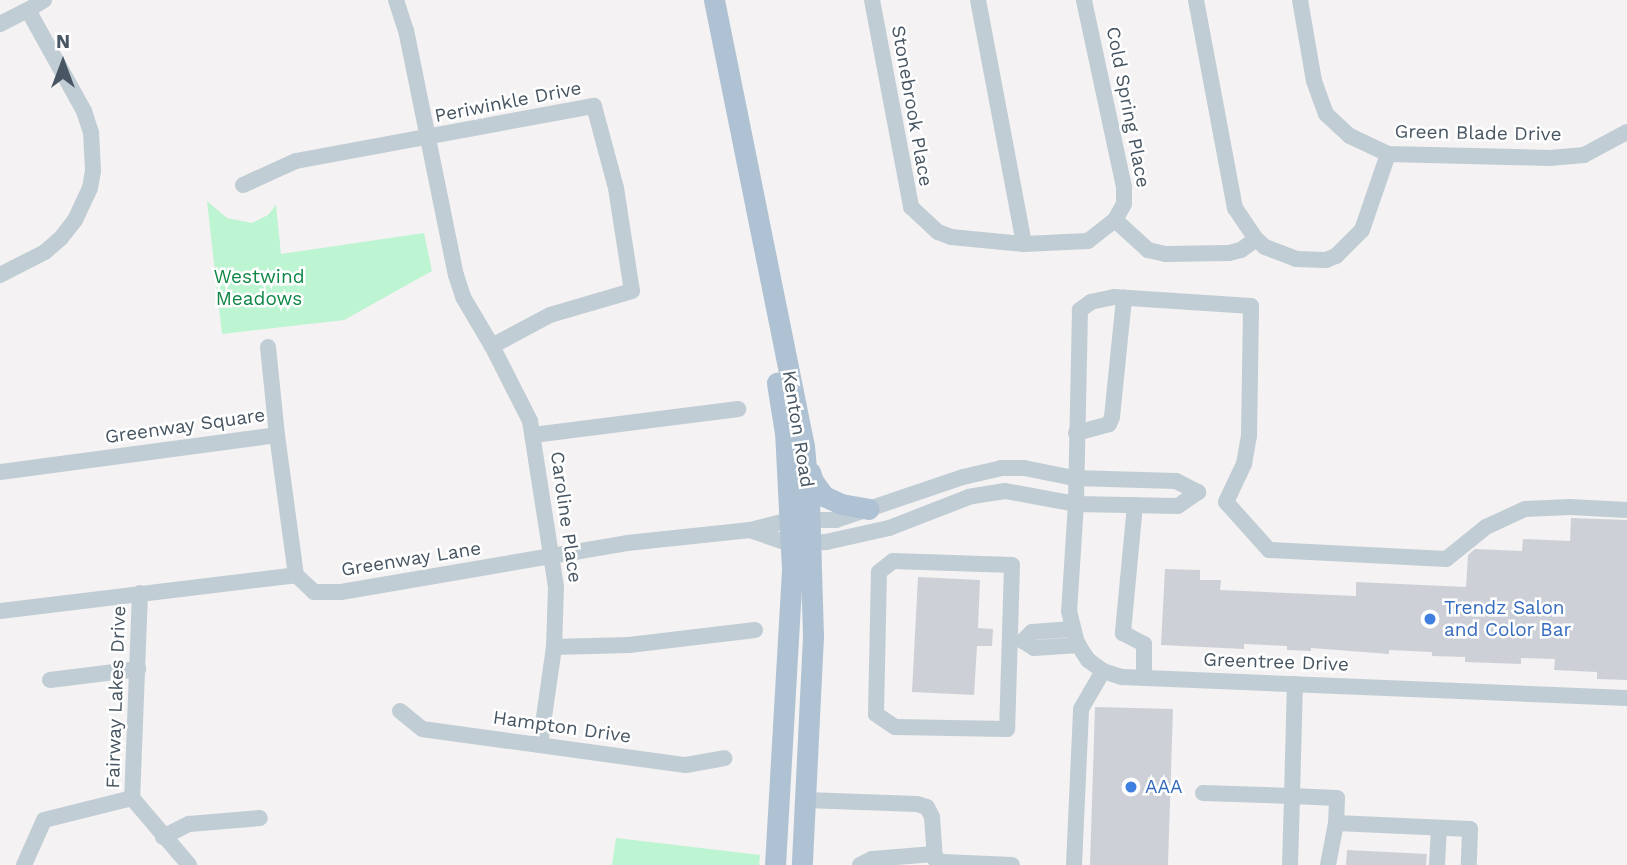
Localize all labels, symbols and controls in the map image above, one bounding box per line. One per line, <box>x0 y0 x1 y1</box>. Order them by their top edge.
street label: Stonebrook Place <box>887 24 937 188</box>
street label: Cold Spring Place <box>1101 25 1155 189</box>
north arrow <box>28 28 98 98</box>
text: N <box>56 30 70 53</box>
street label: Periwinkle Drive <box>433 77 583 127</box>
street label: Green Blade Drive <box>1394 120 1562 146</box>
park label: Westwind Meadows <box>213 266 305 310</box>
street label: Kenton Road <box>777 369 819 489</box>
street label: Greenway Square <box>103 403 267 449</box>
street label: Caroline Place <box>545 450 587 584</box>
street label: Greenway Lane <box>339 537 483 581</box>
place label: Trendz Salon and Color Bar <box>1444 597 1572 641</box>
street label: Fairway Lakes Drive <box>101 605 131 789</box>
marker: Trendz Salon and Color Bar <box>1422 611 1438 627</box>
street label: Greentree Drive <box>1203 648 1349 676</box>
street label: Hampton Drive <box>491 706 633 748</box>
place label: AAA <box>1145 776 1183 798</box>
marker: AAA <box>1123 779 1139 795</box>

